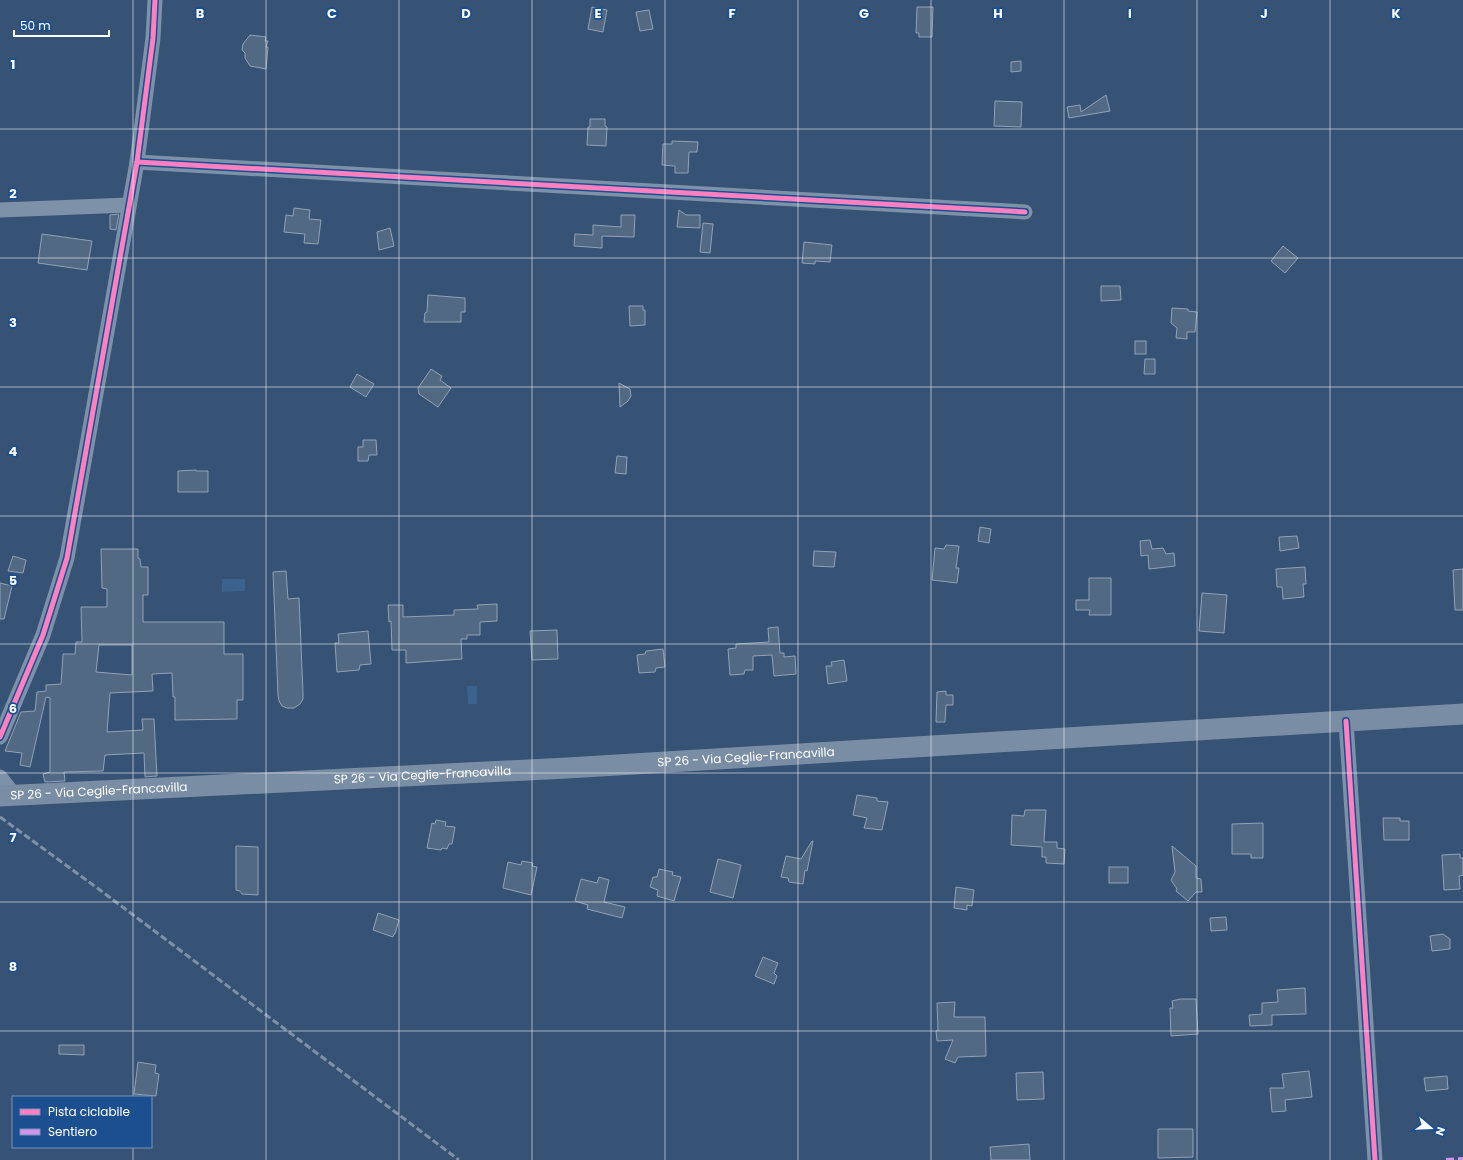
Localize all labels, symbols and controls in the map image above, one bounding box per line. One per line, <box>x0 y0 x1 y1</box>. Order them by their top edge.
text: B <box>196 4 205 23</box>
text: C <box>327 4 337 23</box>
text: D <box>461 4 471 23</box>
text: E <box>594 4 602 23</box>
text: F <box>728 4 736 23</box>
text: G <box>859 4 869 23</box>
text: H <box>993 4 1003 23</box>
text: I <box>1128 4 1132 23</box>
text: J <box>1260 4 1268 23</box>
text: K <box>1391 4 1401 23</box>
scale bar <box>14 12 109 38</box>
text: 50 m <box>20 17 51 34</box>
text: 1 <box>11 55 15 74</box>
text: 2 <box>9 184 17 203</box>
text: 3 <box>9 313 17 332</box>
text: 4 <box>9 442 18 461</box>
text: 5 <box>9 571 17 590</box>
text: 6 <box>9 699 17 718</box>
street label: SP 26 - Via Ceglie-Francavilla <box>657 743 835 771</box>
street label: SP 26 - Via Ceglie-Francavilla <box>333 762 512 788</box>
street label: SP 26 - Via Ceglie-Francavilla <box>10 778 188 803</box>
text: 7 <box>10 828 17 847</box>
text: 8 <box>9 957 17 976</box>
legend <box>12 1096 152 1148</box>
text: Pista ciclabile <box>48 1103 130 1120</box>
north arrow <box>1411 1108 1451 1148</box>
text: Sentiero <box>48 1123 97 1140</box>
text: N <box>1432 1125 1449 1138</box>

